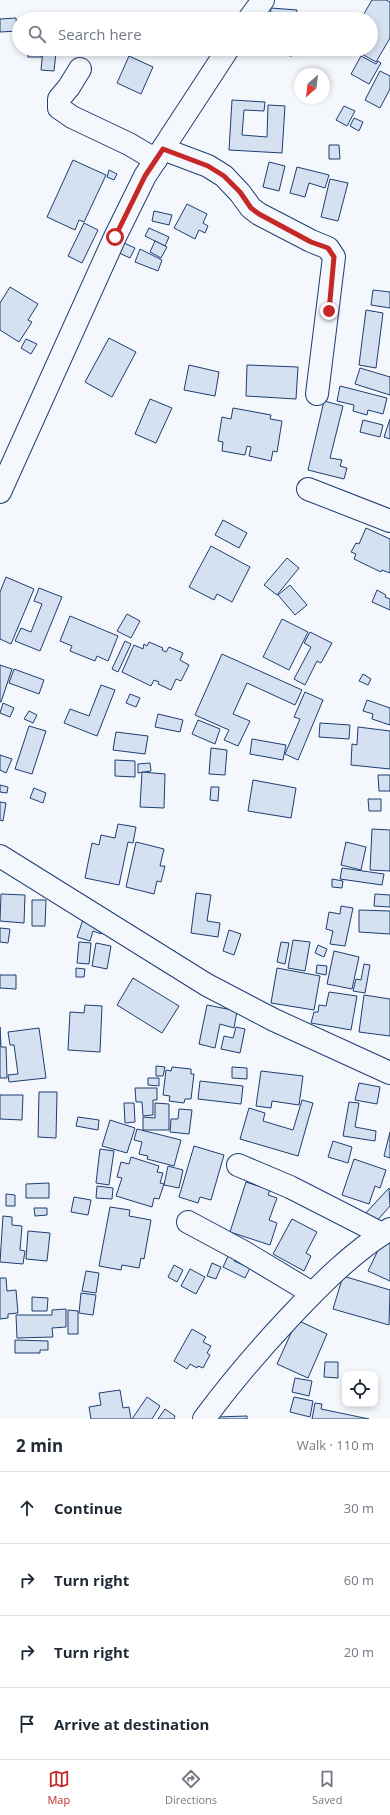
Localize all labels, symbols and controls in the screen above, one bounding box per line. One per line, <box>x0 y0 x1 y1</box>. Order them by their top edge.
search box <box>12 12 378 56</box>
icon: search <box>26 23 48 45</box>
text: Search here <box>58 24 142 44</box>
north arrow <box>294 68 330 104</box>
route start <box>106 228 124 246</box>
route end <box>320 302 338 320</box>
map controls <box>342 1371 378 1407</box>
button: locate <box>342 1371 378 1407</box>
text: 2 min <box>16 1434 63 1457</box>
text: Walk · 110 m <box>297 1436 374 1454</box>
icon: ahead <box>16 1497 38 1519</box>
text: Continue <box>54 1498 122 1518</box>
text: 30 m <box>344 1499 374 1517</box>
icon: right <box>16 1569 38 1591</box>
text: Turn right <box>54 1570 129 1590</box>
text: 60 m <box>344 1571 374 1589</box>
icon: right <box>16 1641 38 1663</box>
text: Turn right <box>54 1642 129 1662</box>
text: 20 m <box>344 1643 374 1661</box>
icon: arrive <box>16 1713 38 1735</box>
text: Arrive at destination <box>54 1714 209 1734</box>
tab: Map <box>47 1768 70 1807</box>
tab: Directions <box>165 1768 217 1807</box>
tab: Saved <box>312 1768 343 1807</box>

